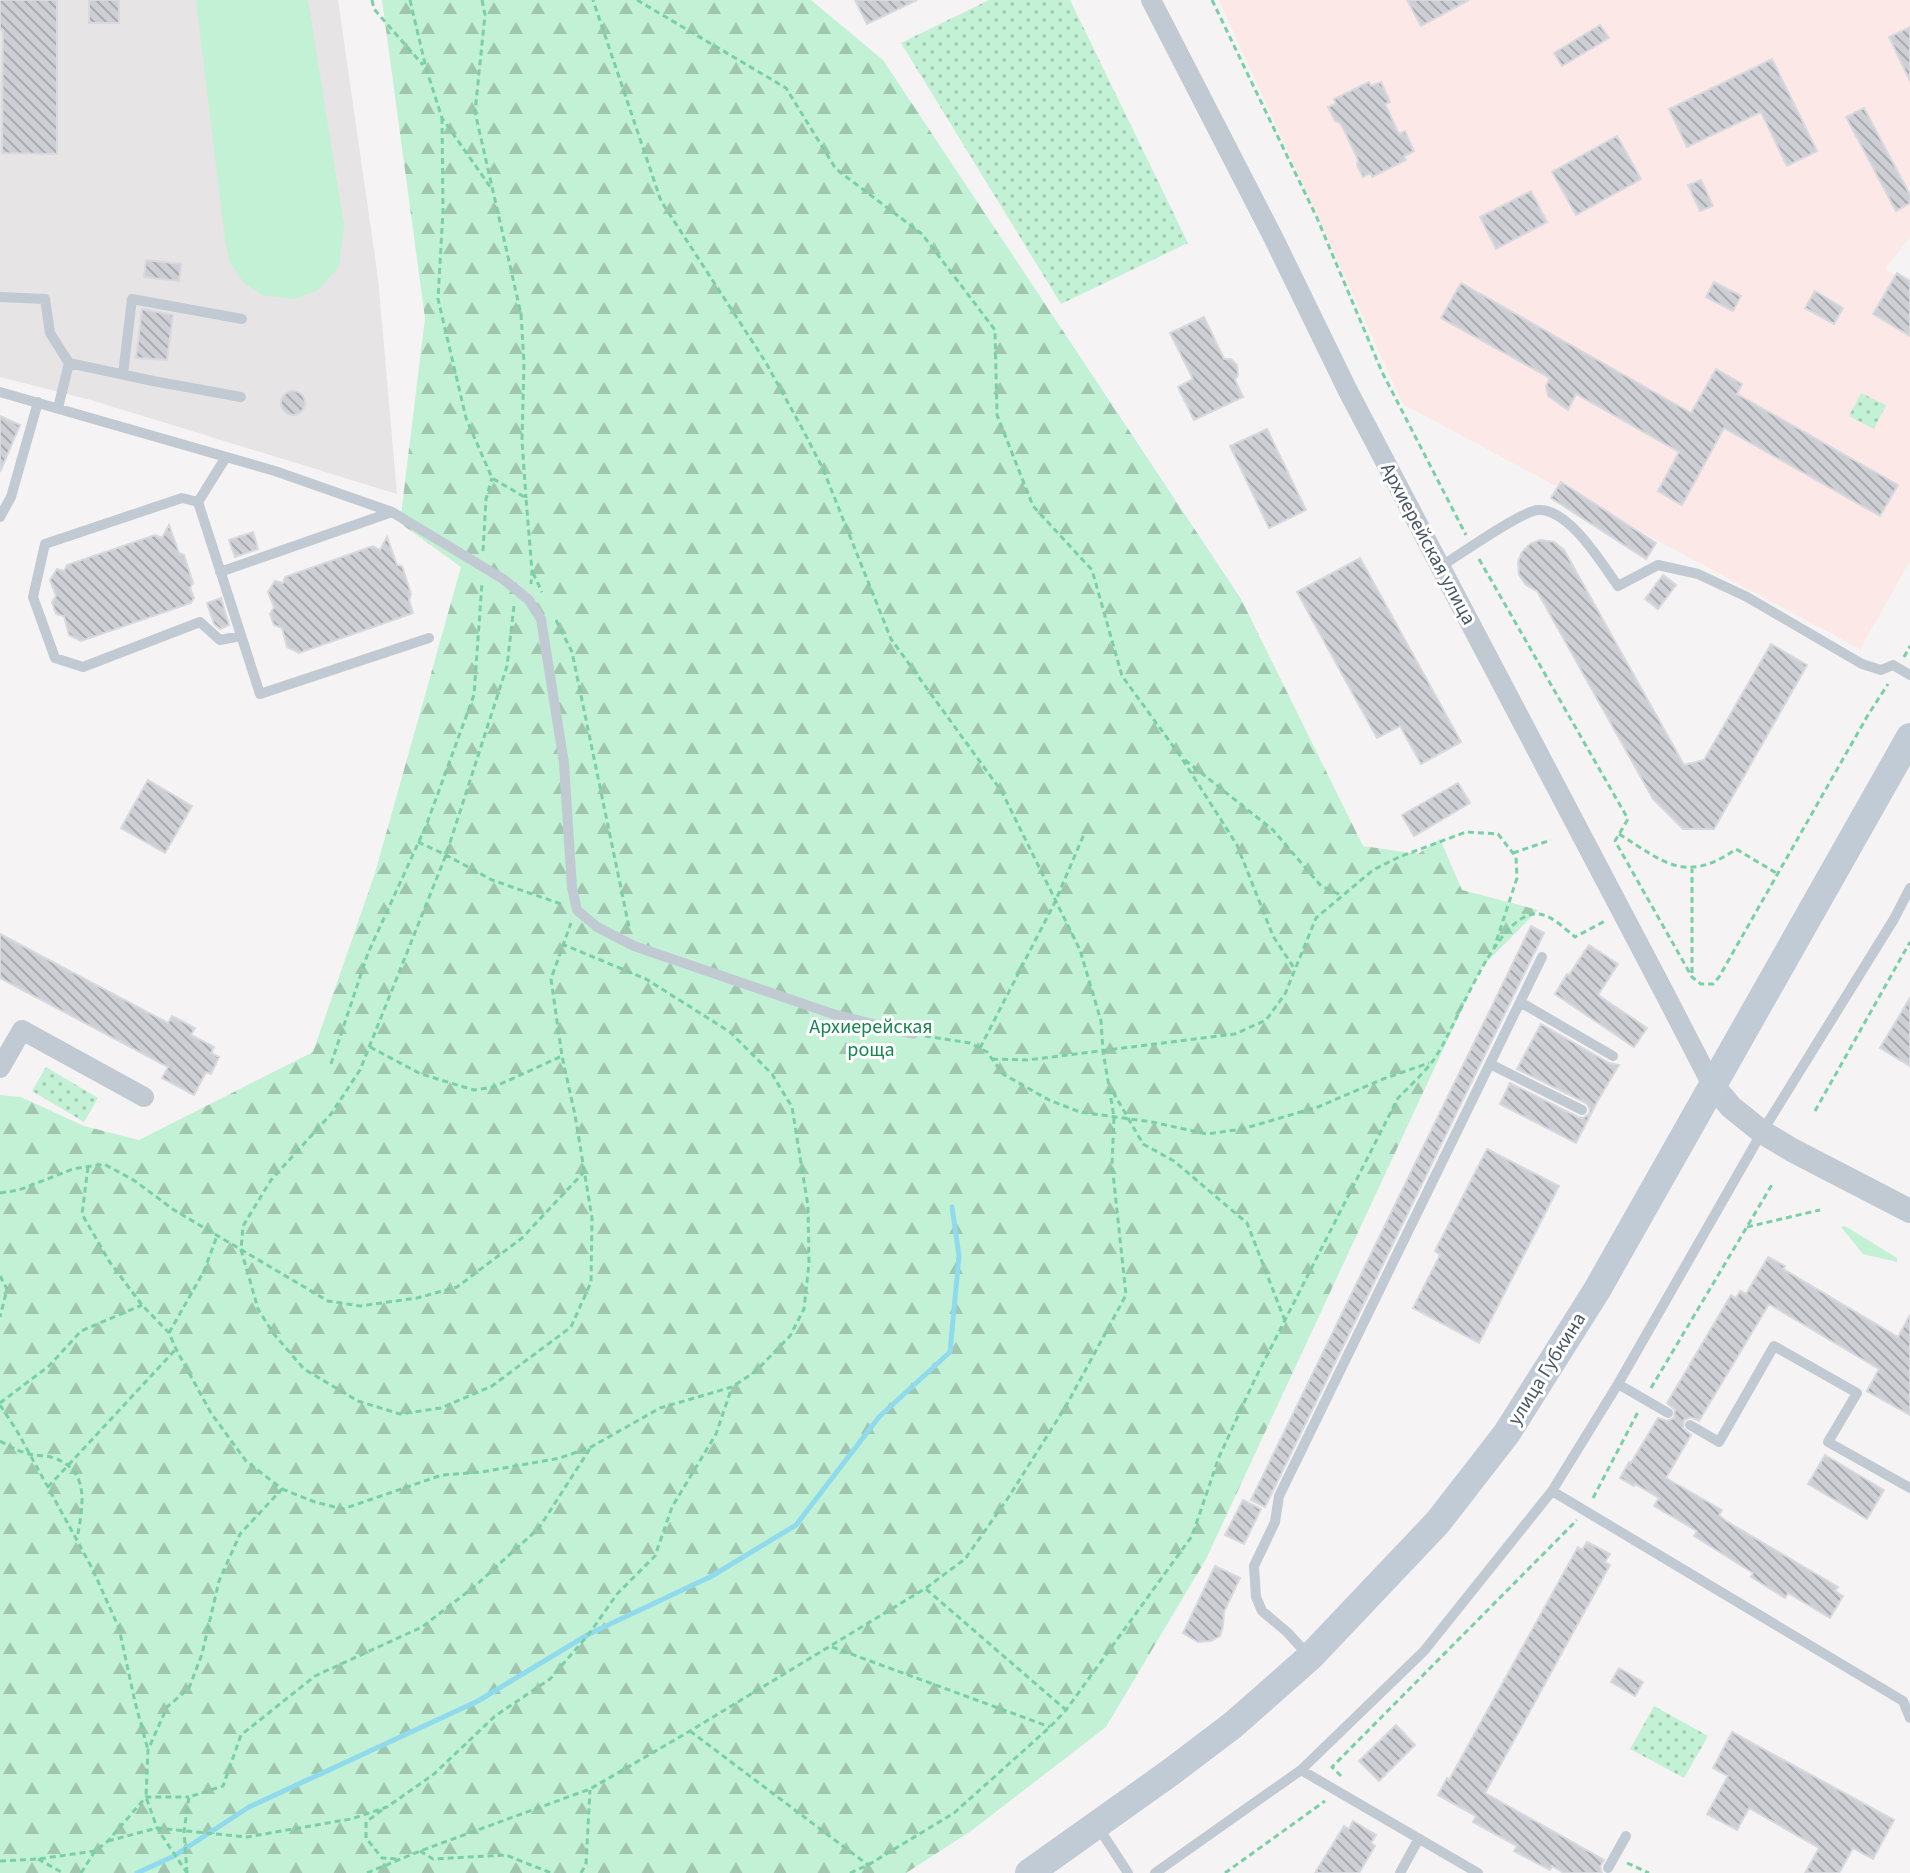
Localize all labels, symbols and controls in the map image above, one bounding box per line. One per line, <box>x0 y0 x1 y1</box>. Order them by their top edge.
street label: Архиерейская улица <box>1373 458 1483 630</box>
park label: Архиерейская роща <box>809 1013 933 1064</box>
street label: улица Губкина <box>1501 1307 1593 1431</box>

